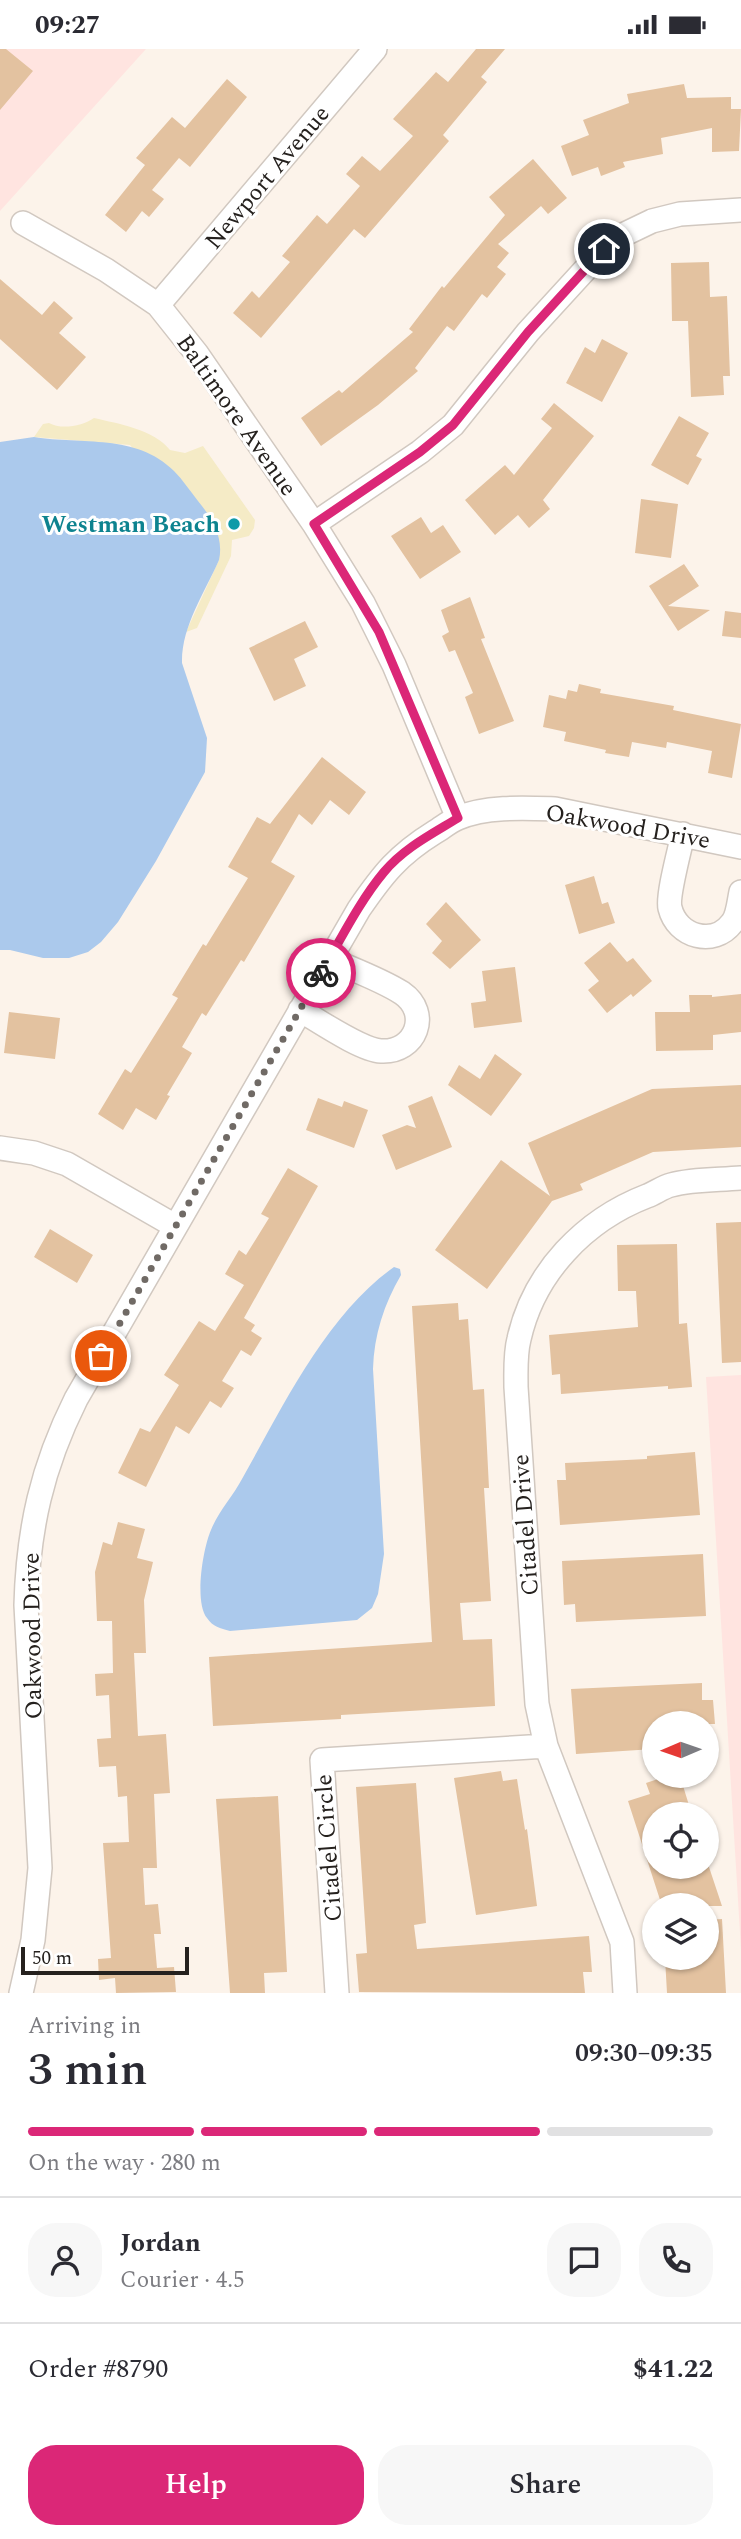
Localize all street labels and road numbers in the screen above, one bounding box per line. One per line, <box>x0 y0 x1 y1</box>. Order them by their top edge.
street label: Newport Avenue <box>197 98 339 258</box>
street label: Baltimore Avenue <box>167 327 306 504</box>
street label: Oakwood Drive <box>543 795 713 859</box>
street label: Citadel Drive <box>503 1453 549 1597</box>
street label: Oakwood Drive <box>14 1552 52 1720</box>
street label: Citadel Circle <box>306 1773 352 1923</box>

